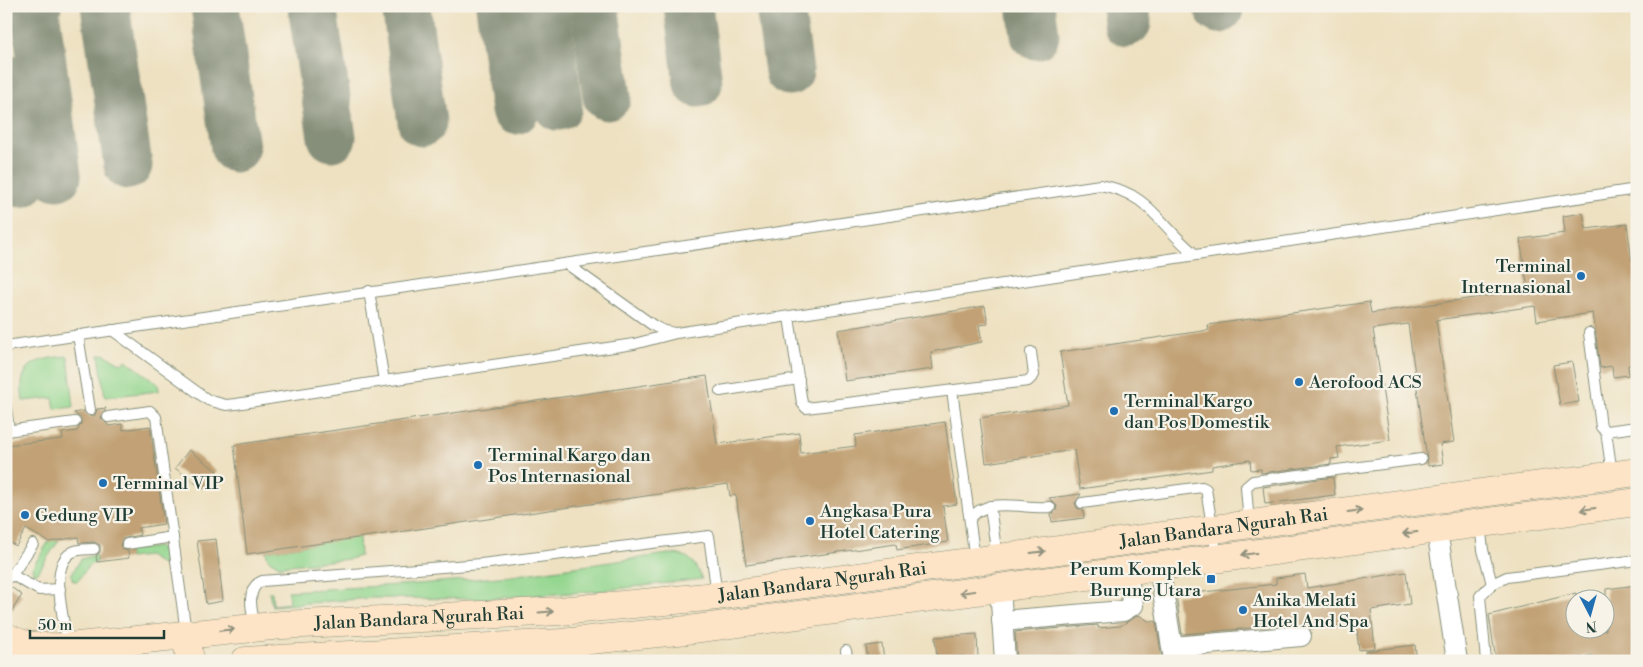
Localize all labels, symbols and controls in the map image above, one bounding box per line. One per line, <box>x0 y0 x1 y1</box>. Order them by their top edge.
place label: Terminal Internasional <box>1461 255 1572 299</box>
marker: Terminal Internasional <box>1575 270 1587 282</box>
place label: Aerofood ACS <box>1308 371 1422 394</box>
marker: Aerofood ACS <box>1293 376 1305 388</box>
place label: Terminal Kargo dan Pos Domestik <box>1124 390 1271 434</box>
marker: Terminal Kargo dan Pos Domestik <box>1108 405 1120 417</box>
place label: Terminal Kargo dan Pos Internasional <box>488 444 651 488</box>
marker: Terminal Kargo dan Pos Internasional <box>472 459 484 471</box>
place label: Terminal VIP <box>113 472 224 495</box>
marker: Terminal VIP <box>97 477 109 489</box>
place label: Angkasa Pura Hotel Catering <box>819 500 940 544</box>
street label: Jalan Bandara Ngurah Rai <box>1117 502 1329 553</box>
place label: Gedung VIP <box>35 504 134 527</box>
one-way arrow <box>1581 504 1597 514</box>
one-way arrow <box>1347 506 1363 516</box>
marker: Gedung VIP <box>19 509 31 521</box>
marker: Angkasa Pura Hotel Catering <box>804 515 816 527</box>
one-way arrow <box>1402 528 1418 538</box>
one-way arrow <box>1029 547 1045 557</box>
one-way arrow <box>1241 549 1257 559</box>
street label: Jalan Bandara Ngurah Rai <box>716 556 928 607</box>
place label: Perum Komplek Burung Utara <box>1070 558 1203 602</box>
marker: Perum Komplek Burung Utara <box>1205 573 1217 585</box>
one-way arrow <box>959 587 975 597</box>
place label: Anika Melati Hotel And Spa <box>1252 589 1369 633</box>
north arrow <box>1566 590 1616 640</box>
street label: Jalan Bandara Ngurah Rai <box>312 601 525 635</box>
marker: Anika Melati Hotel And Spa <box>1237 604 1249 616</box>
scale bar <box>30 607 164 639</box>
one-way arrow <box>538 608 554 617</box>
text: 50 m <box>38 616 72 635</box>
text: N <box>1585 616 1598 635</box>
one-way arrow <box>219 625 235 635</box>

